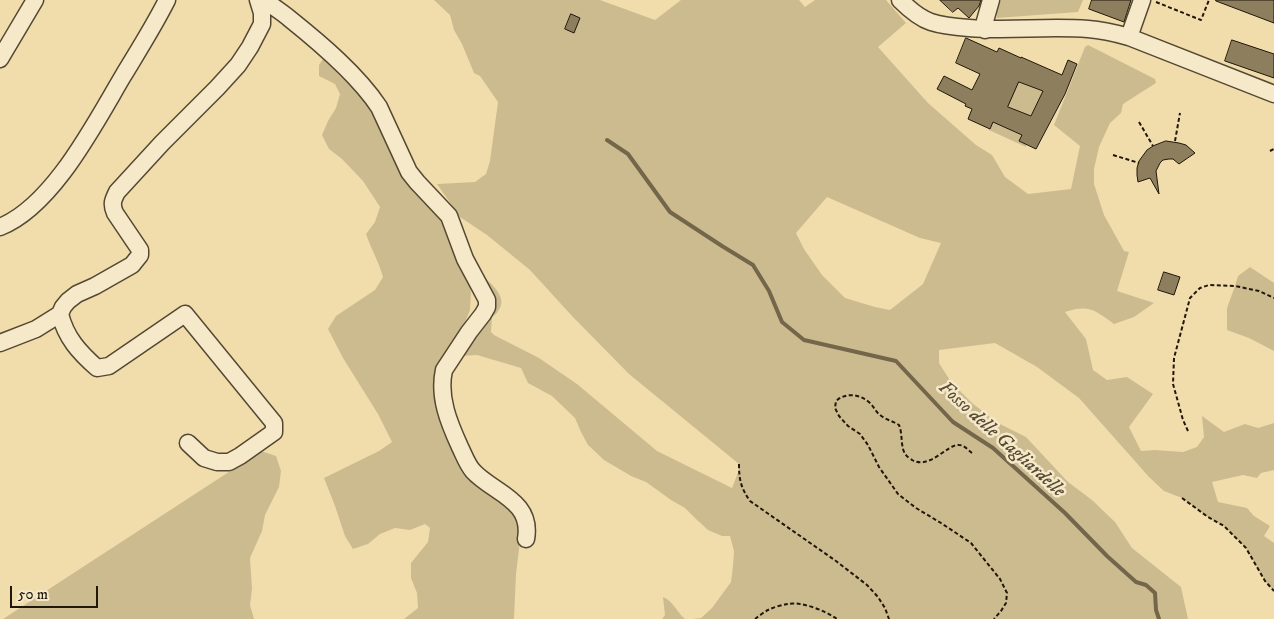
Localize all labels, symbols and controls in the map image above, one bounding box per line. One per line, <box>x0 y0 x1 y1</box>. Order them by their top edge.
water label: Fosso delle Gagliardelle <box>933 377 1069 503</box>
scale bar <box>12 576 100 608</box>
text: 50 m <box>18 585 48 604</box>

